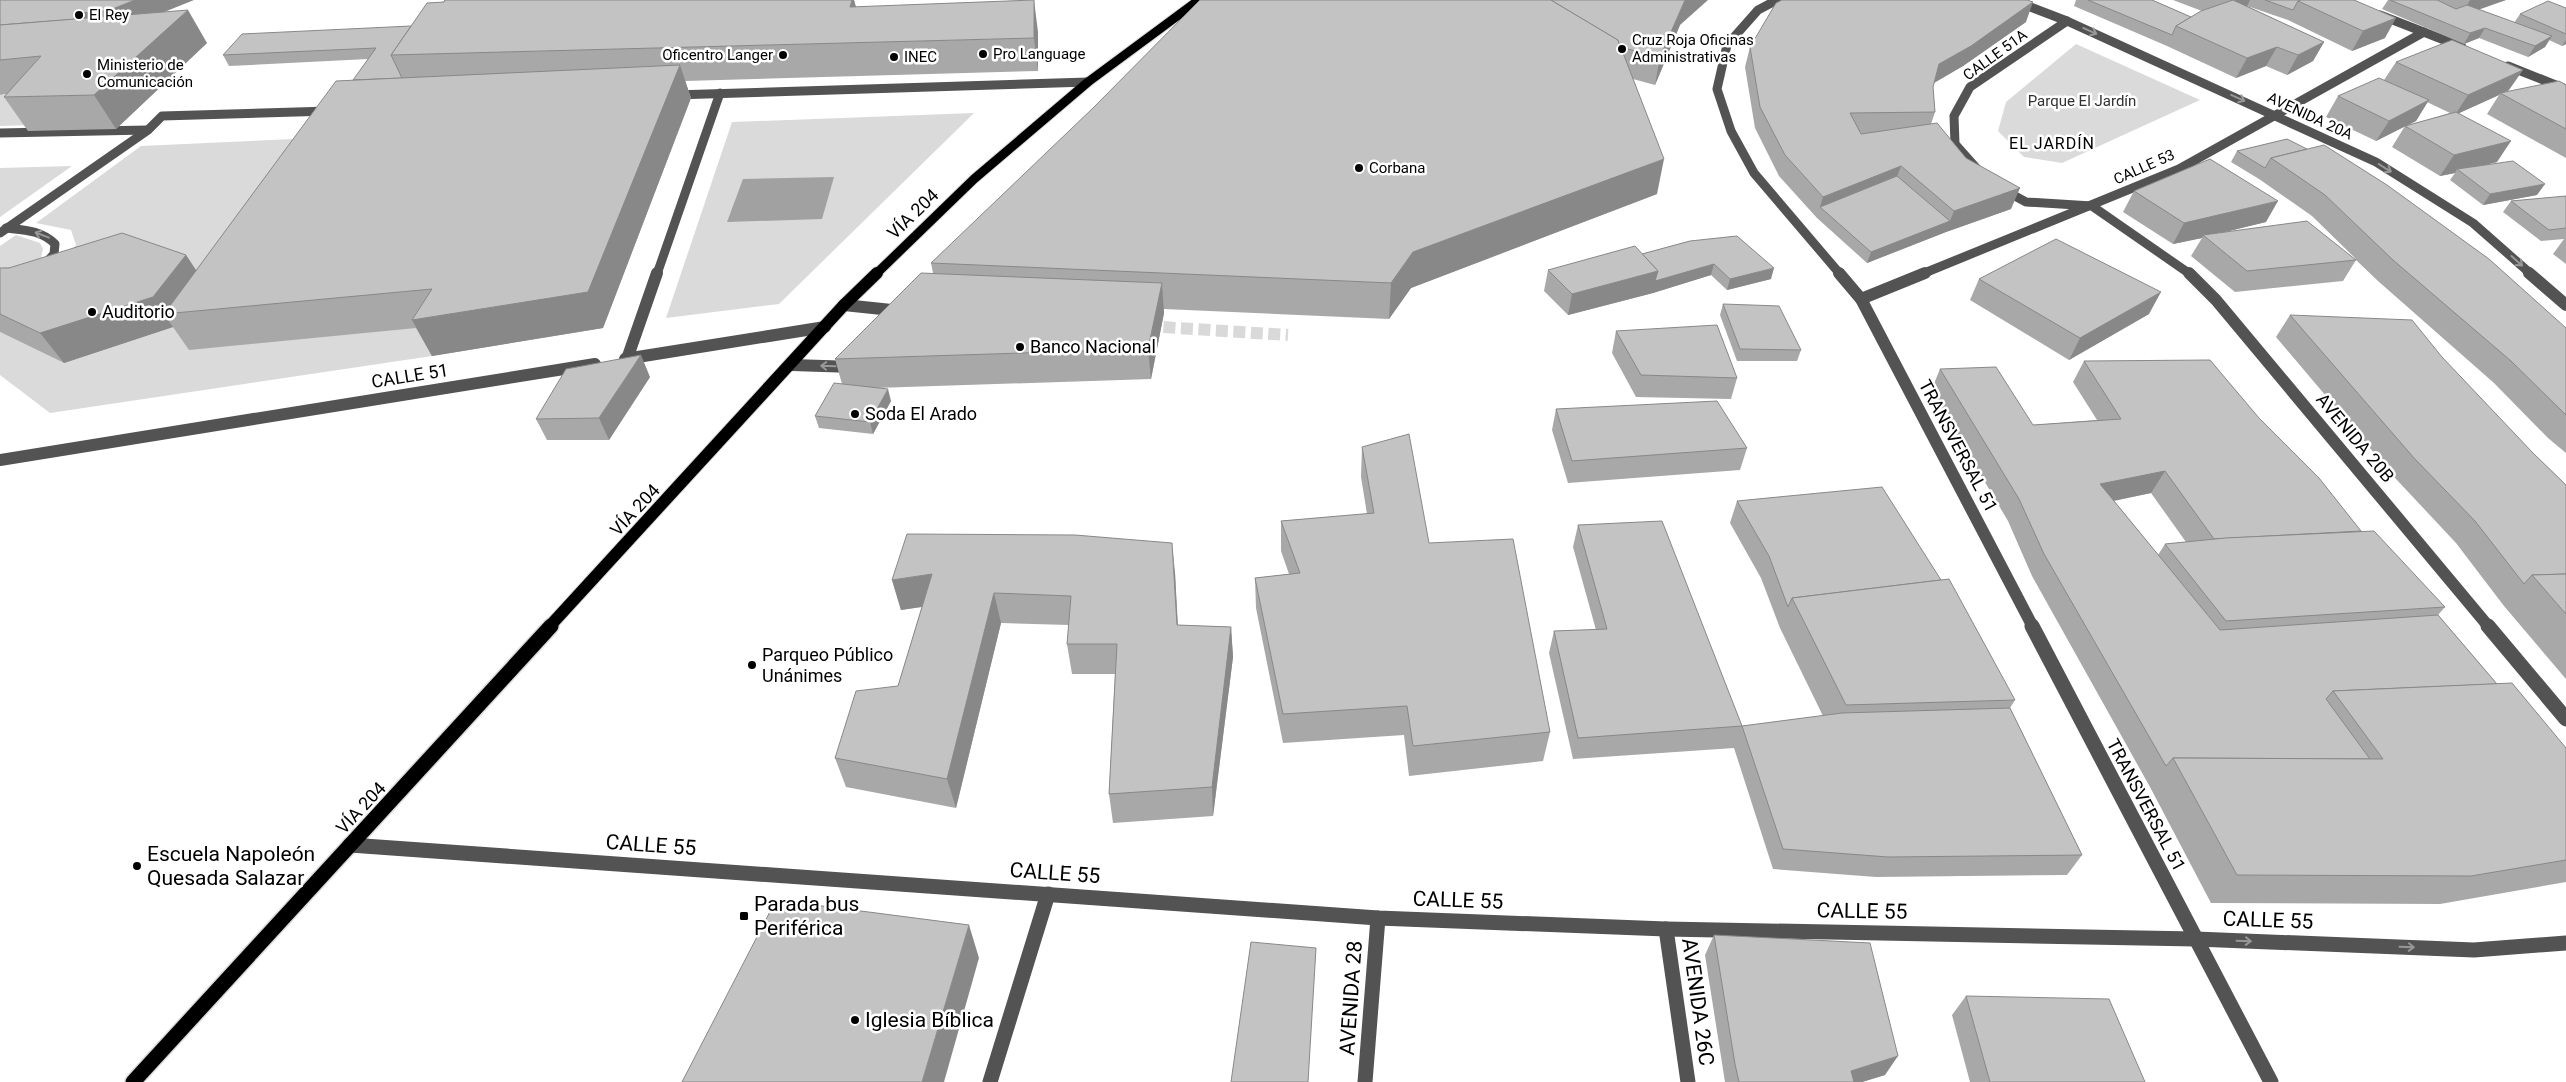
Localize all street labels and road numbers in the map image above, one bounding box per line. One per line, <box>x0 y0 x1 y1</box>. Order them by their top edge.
street label: CALLE 51A <box>1960 26 2031 84</box>
street label: AVENIDA 20A <box>2265 88 2356 144</box>
street label: CALLE 53 <box>2111 146 2177 188</box>
street label: VÍA 204 <box>883 184 943 243</box>
street label: CALLE 51 <box>370 359 450 392</box>
street label: TRANSVERSAL 51 <box>1915 376 2002 515</box>
street label: AVENIDA 20B <box>2312 389 2399 486</box>
street label: VÍA 204 <box>605 479 664 540</box>
street label: TRANSVERSAL 51 <box>2103 735 2190 874</box>
street label: VÍA 204 <box>331 777 390 838</box>
street label: CALLE 55 <box>605 830 697 860</box>
street label: CALLE 55 <box>1009 858 1101 888</box>
street label: CALLE 55 <box>1412 886 1504 914</box>
street label: CALLE 55 <box>1816 898 1908 924</box>
street label: CALLE 55 <box>2222 906 2314 934</box>
street label: AVENIDA 26C <box>1677 937 1719 1067</box>
street label: AVENIDA 28 <box>1335 940 1367 1056</box>

